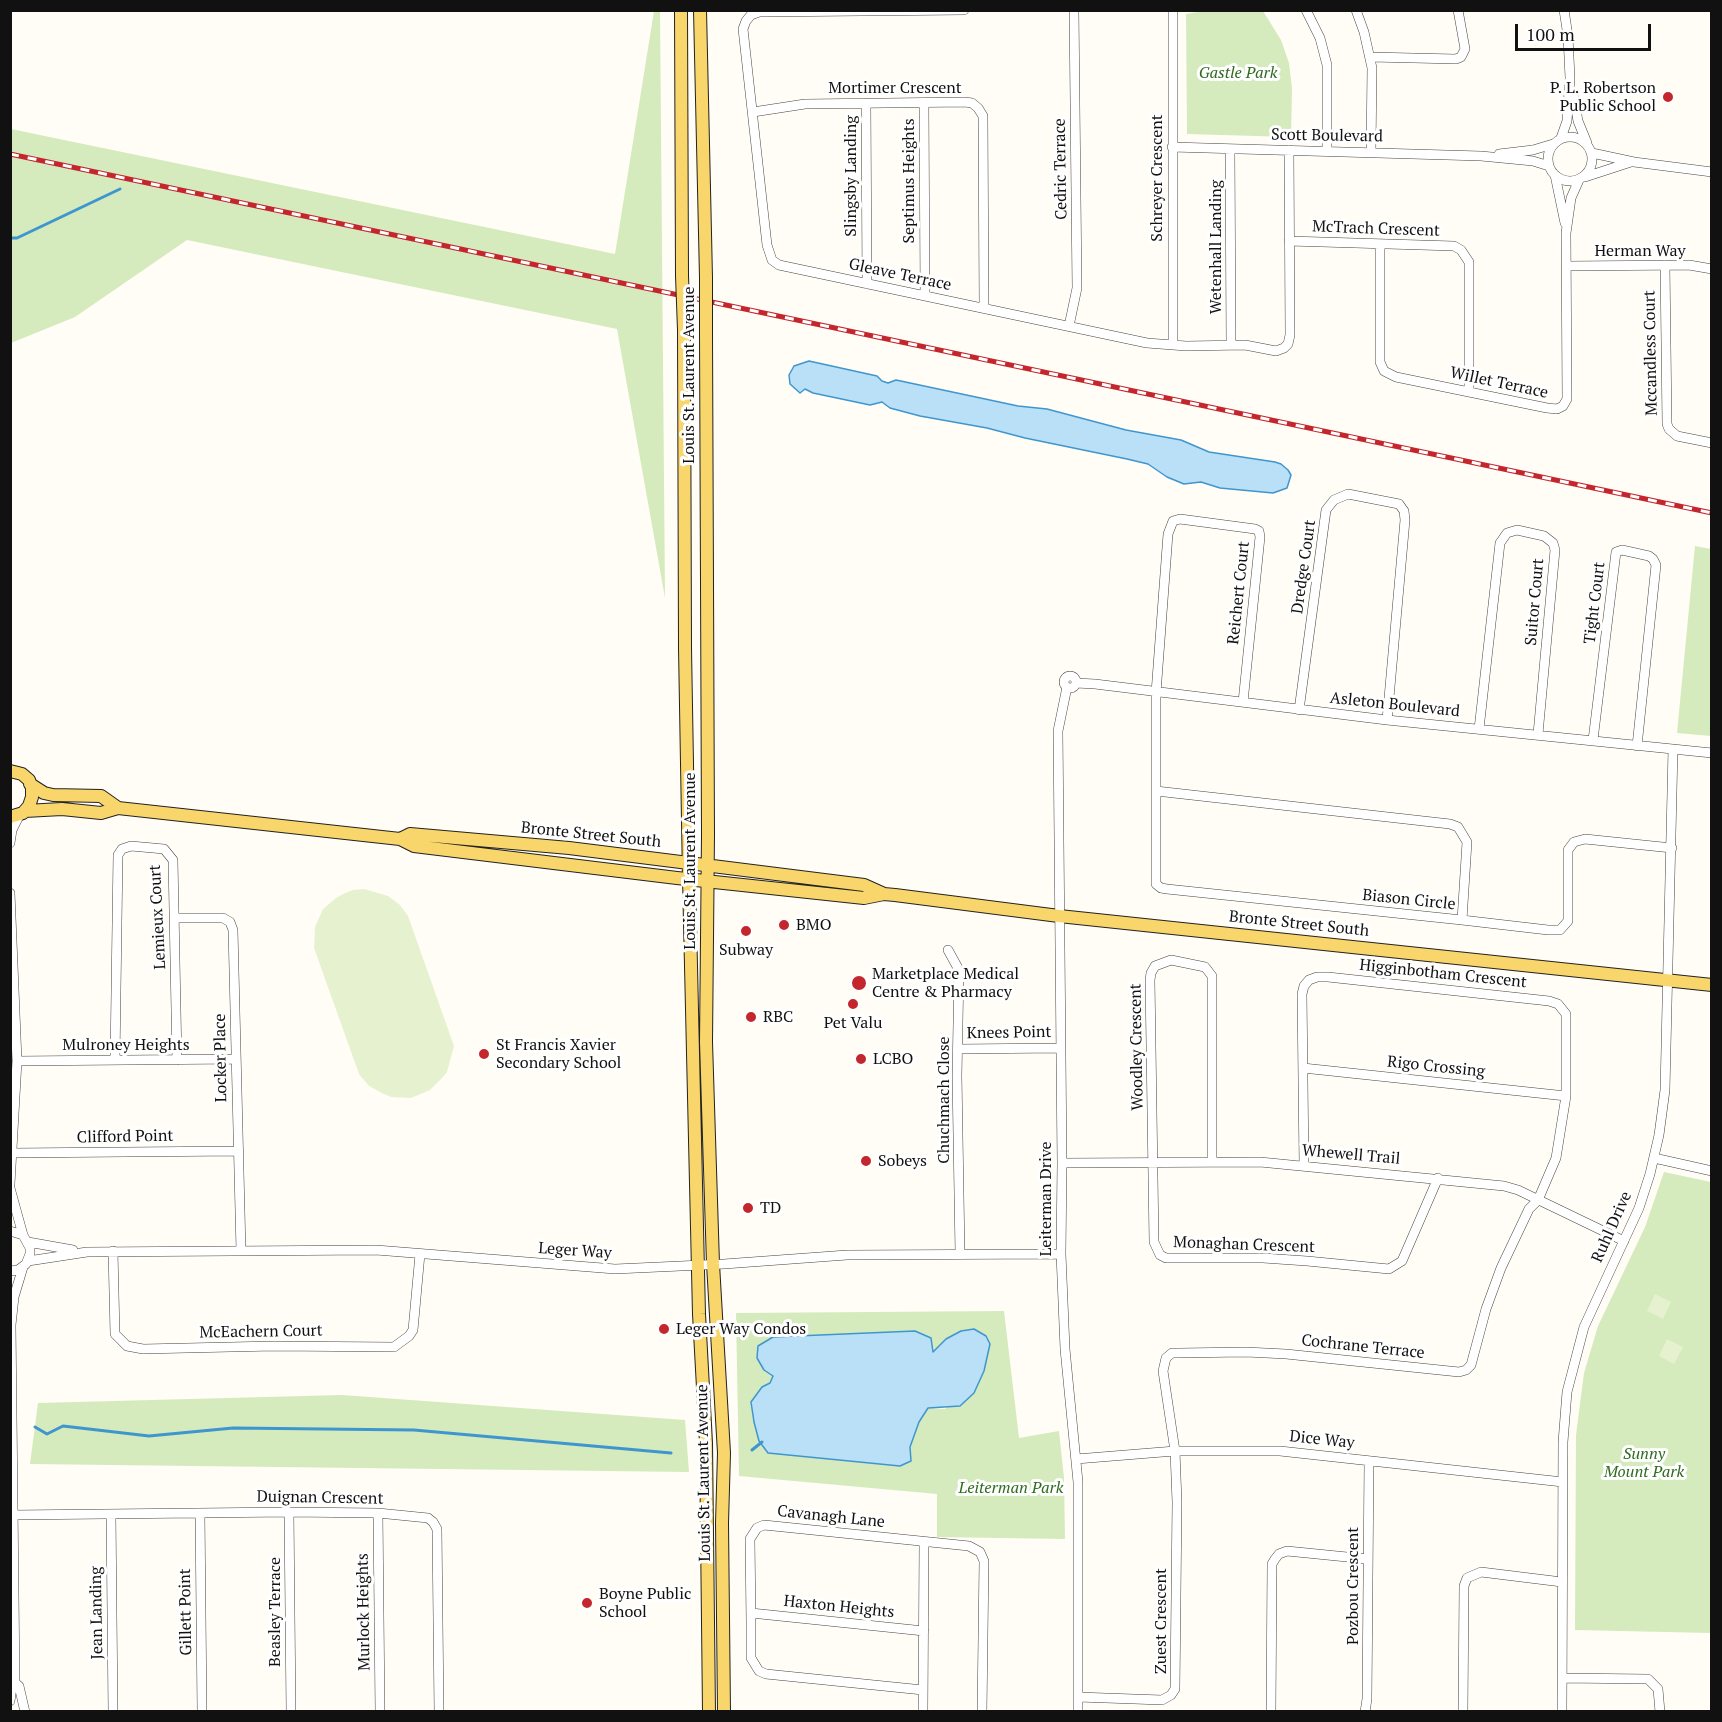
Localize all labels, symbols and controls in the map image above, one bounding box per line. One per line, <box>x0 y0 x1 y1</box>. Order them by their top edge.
scale bar <box>1518 12 1654 50</box>
text: 100 m <box>1526 22 1575 46</box>
park label: Gastle Park <box>1199 63 1277 83</box>
street label: Mortimer Crescent <box>828 78 962 98</box>
place label: P. L. Robertson Public School <box>1550 78 1656 116</box>
marker: P. L. Robertson Public School <box>1661 90 1675 104</box>
street label: Schreyer Crescent <box>1147 114 1167 242</box>
street label: Slingsby Landing <box>841 115 861 237</box>
street label: Septimus Heights <box>899 118 919 244</box>
street label: Cedric Terrace <box>1051 118 1071 220</box>
street label: Scott Boulevard <box>1271 125 1383 147</box>
street label: Wetenhall Landing <box>1206 180 1226 314</box>
street label: McTrach Crescent <box>1312 217 1440 241</box>
street label: Herman Way <box>1594 241 1686 261</box>
street label: Gleave Terrace <box>847 255 953 295</box>
street label: Louis St. Laurent Avenue <box>679 286 699 464</box>
street label: Mccandless Court <box>1640 290 1662 416</box>
street label: Willet Terrace <box>1448 363 1550 403</box>
street label: Dredge Court <box>1288 519 1320 615</box>
street label: Reichert Court <box>1224 540 1254 646</box>
street label: Suitor Court <box>1522 558 1548 646</box>
street label: Tight Court <box>1580 561 1610 645</box>
street label: Asleton Boulevard <box>1329 689 1461 721</box>
street label: Louis St. Laurent Avenue <box>680 772 700 950</box>
street label: Bronte Street South <box>520 818 662 852</box>
street label: Lemieux Court <box>146 864 170 970</box>
street label: Biason Circle <box>1362 886 1456 914</box>
street label: Bronte Street South <box>1228 907 1370 941</box>
place label: BMO <box>796 915 832 935</box>
marker: BMO <box>777 918 791 932</box>
marker: Subway <box>739 924 753 938</box>
place label: Subway <box>719 940 773 960</box>
street label: Higginbotham Crescent <box>1358 956 1528 992</box>
place label: Marketplace Medical Centre & Pharmacy <box>872 964 1019 1002</box>
marker: Marketplace Medical Centre & Pharmacy <box>850 974 868 992</box>
street label: Woodley Crescent <box>1126 983 1148 1111</box>
marker: Pet Valu <box>846 997 860 1011</box>
place label: RBC <box>763 1007 793 1027</box>
marker: RBC <box>744 1010 758 1024</box>
street label: Locker Place <box>211 1013 231 1103</box>
place label: Pet Valu <box>824 1013 882 1033</box>
street label: Knees Point <box>966 1023 1052 1043</box>
street label: Mulroney Heights <box>62 1035 190 1055</box>
place label: St Francis Xavier Secondary School <box>496 1035 621 1073</box>
street label: Chuchmach Close <box>934 1036 954 1164</box>
marker: St Francis Xavier Secondary School <box>477 1047 491 1061</box>
place label: LCBO <box>873 1049 913 1069</box>
marker: LCBO <box>854 1052 868 1066</box>
street label: Rigo Crossing <box>1386 1052 1486 1082</box>
street label: Clifford Point <box>77 1127 173 1147</box>
street label: Leiterman Drive <box>1036 1141 1056 1257</box>
street label: Whewell Trail <box>1301 1141 1401 1169</box>
place label: Sobeys <box>878 1151 927 1171</box>
marker: Sobeys <box>859 1154 873 1168</box>
street label: Ruhl Drive <box>1588 1189 1636 1265</box>
place label: TD <box>760 1198 781 1218</box>
marker: TD <box>741 1201 755 1215</box>
street label: Monaghan Crescent <box>1173 1233 1315 1257</box>
street label: Leger Way <box>538 1239 612 1263</box>
place label: Leger Way Condos <box>676 1319 806 1339</box>
street label: McEachern Court <box>199 1321 323 1343</box>
marker: Leger Way Condos <box>657 1322 671 1336</box>
street label: Cochrane Terrace <box>1300 1331 1426 1363</box>
street label: Louis St. Laurent Avenue <box>693 1384 715 1562</box>
street label: Dice Way <box>1289 1427 1355 1453</box>
park label: Sunny Mount Park <box>1604 1444 1684 1482</box>
park label: Leiterman Park <box>959 1478 1063 1498</box>
street label: Duignan Crescent <box>256 1487 384 1509</box>
street label: Cavanagh Lane <box>776 1502 886 1532</box>
street label: Pozbou Crescent <box>1343 1527 1363 1645</box>
street label: Murlock Heights <box>353 1553 375 1671</box>
street label: Beasley Terrace <box>265 1557 285 1667</box>
street label: Jean Landing <box>87 1566 107 1660</box>
street label: Gillett Point <box>176 1568 196 1656</box>
street label: Zuest Crescent <box>1151 1568 1171 1674</box>
place label: Boyne Public School <box>599 1584 691 1622</box>
street label: Haxton Heights <box>783 1592 895 1622</box>
marker: Boyne Public School <box>580 1596 594 1610</box>

